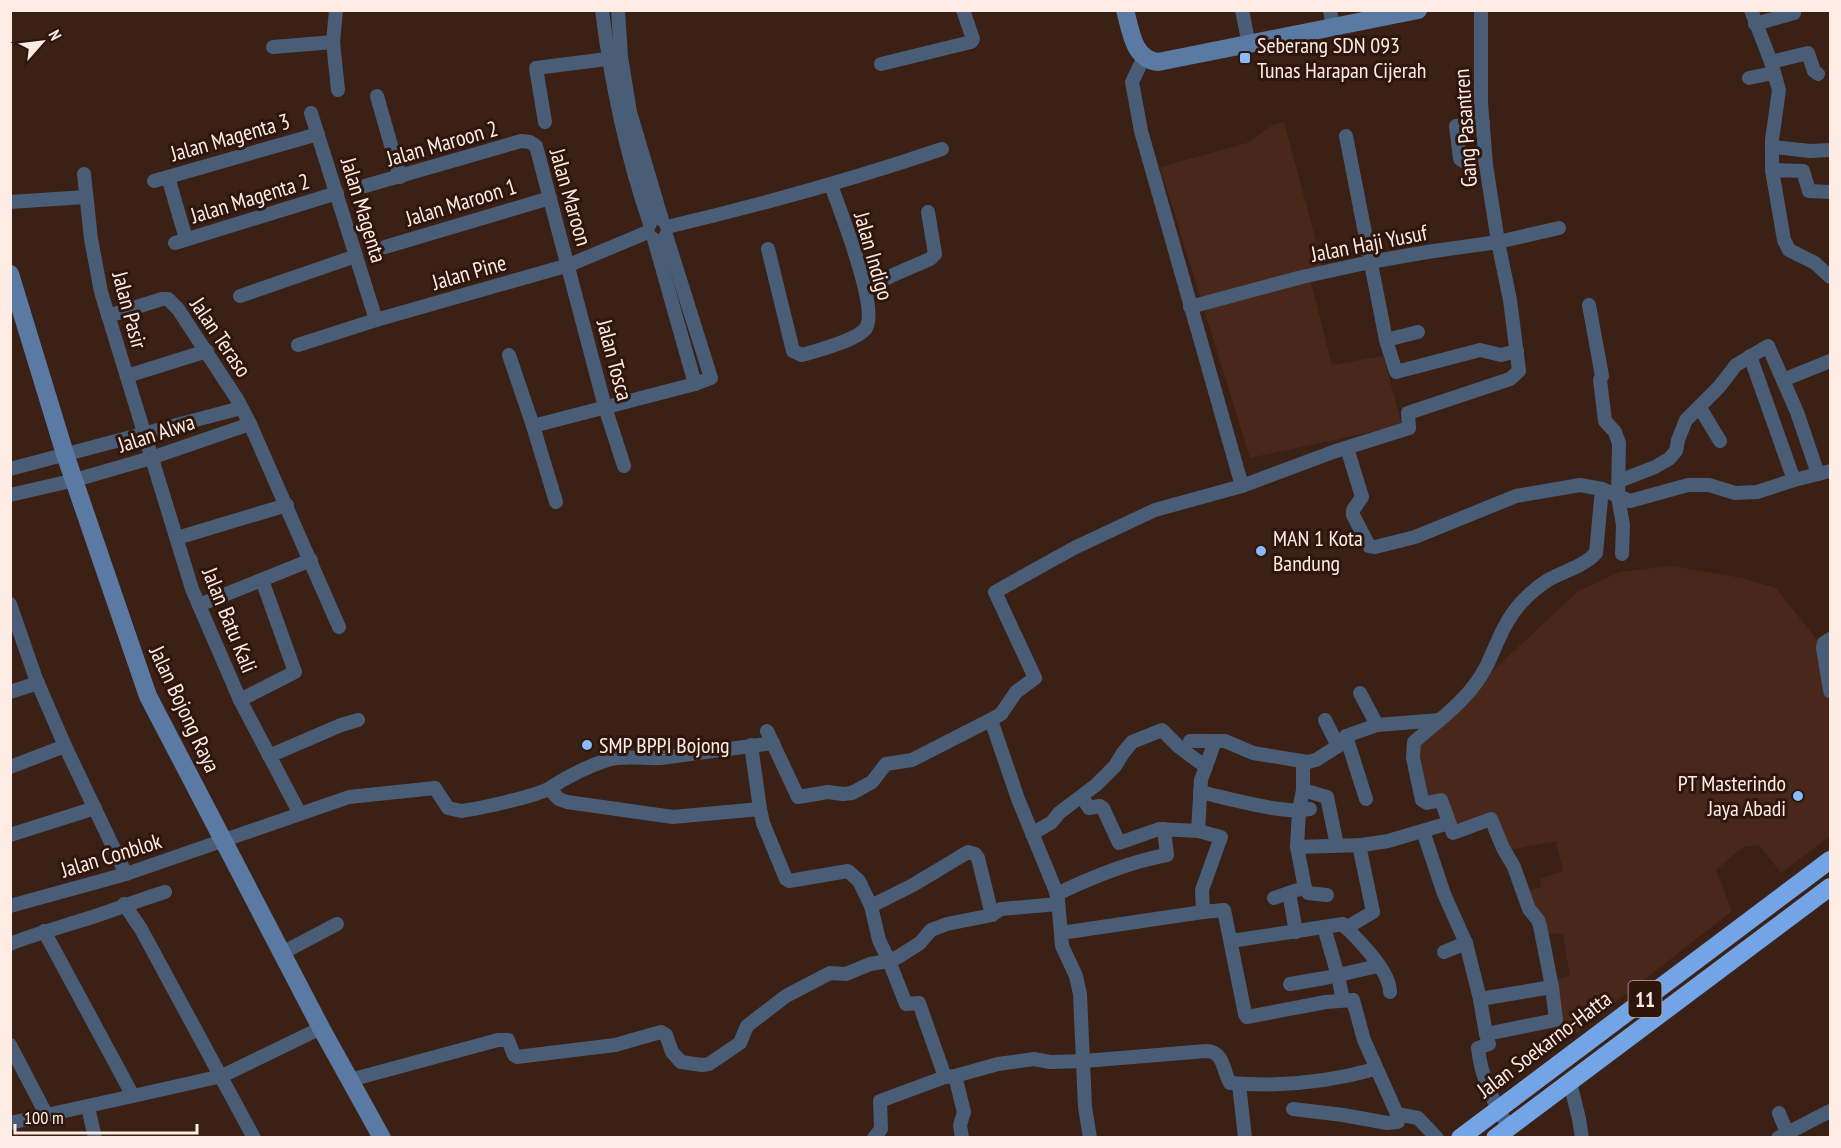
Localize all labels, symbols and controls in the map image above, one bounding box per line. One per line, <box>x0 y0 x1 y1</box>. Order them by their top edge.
north arrow <box>12 12 72 72</box>
text: N <box>44 26 66 43</box>
place label: Seberang SDN 093 Tunas Harapan Cijerah <box>1257 31 1426 84</box>
marker: Seberang SDN 093 Tunas Harapan Cijerah <box>1238 51 1252 65</box>
street label: Gang Pasantren <box>1447 68 1483 188</box>
street label: Jalan Magenta 3 <box>166 107 293 168</box>
street label: Jalan Maroon 2 <box>382 114 501 173</box>
street label: Jalan Maroon <box>544 144 598 249</box>
street label: Jalan Magenta <box>334 153 393 266</box>
street label: Jalan Magenta 2 <box>186 167 313 230</box>
street label: Jalan Maroon 1 <box>401 172 520 232</box>
street label: Jalan Indigo <box>848 208 900 303</box>
street label: Jalan Haji Yusuf <box>1308 218 1431 268</box>
street label: Jalan Pine <box>428 248 509 296</box>
street label: Jalan Pasir <box>106 267 154 352</box>
street label: Jalan Teraso <box>184 291 258 382</box>
street label: Jalan Tosca <box>590 315 639 404</box>
street label: Jalan Alwa <box>113 407 198 459</box>
place label: MAN 1 Kota Bandung <box>1273 524 1363 577</box>
marker: MAN 1 Kota Bandung <box>1254 544 1268 558</box>
street label: Jalan Batu Kali <box>196 562 264 677</box>
street label: Jalan Bojong Raya <box>143 640 227 777</box>
place label: SMP BPPI Bojong <box>599 731 730 759</box>
marker: SMP BPPI Bojong <box>580 738 594 752</box>
place label: PT Masterindo Jaya Abadi <box>1678 769 1786 822</box>
marker: PT Masterindo Jaya Abadi <box>1791 789 1805 803</box>
street label: Jalan Conblok <box>56 826 165 884</box>
road number: 11 <box>1628 981 1662 1017</box>
street label: Jalan Soekarno-Hatta <box>1471 984 1617 1104</box>
scale bar <box>15 1097 196 1135</box>
text: 100 m <box>24 1106 64 1129</box>

